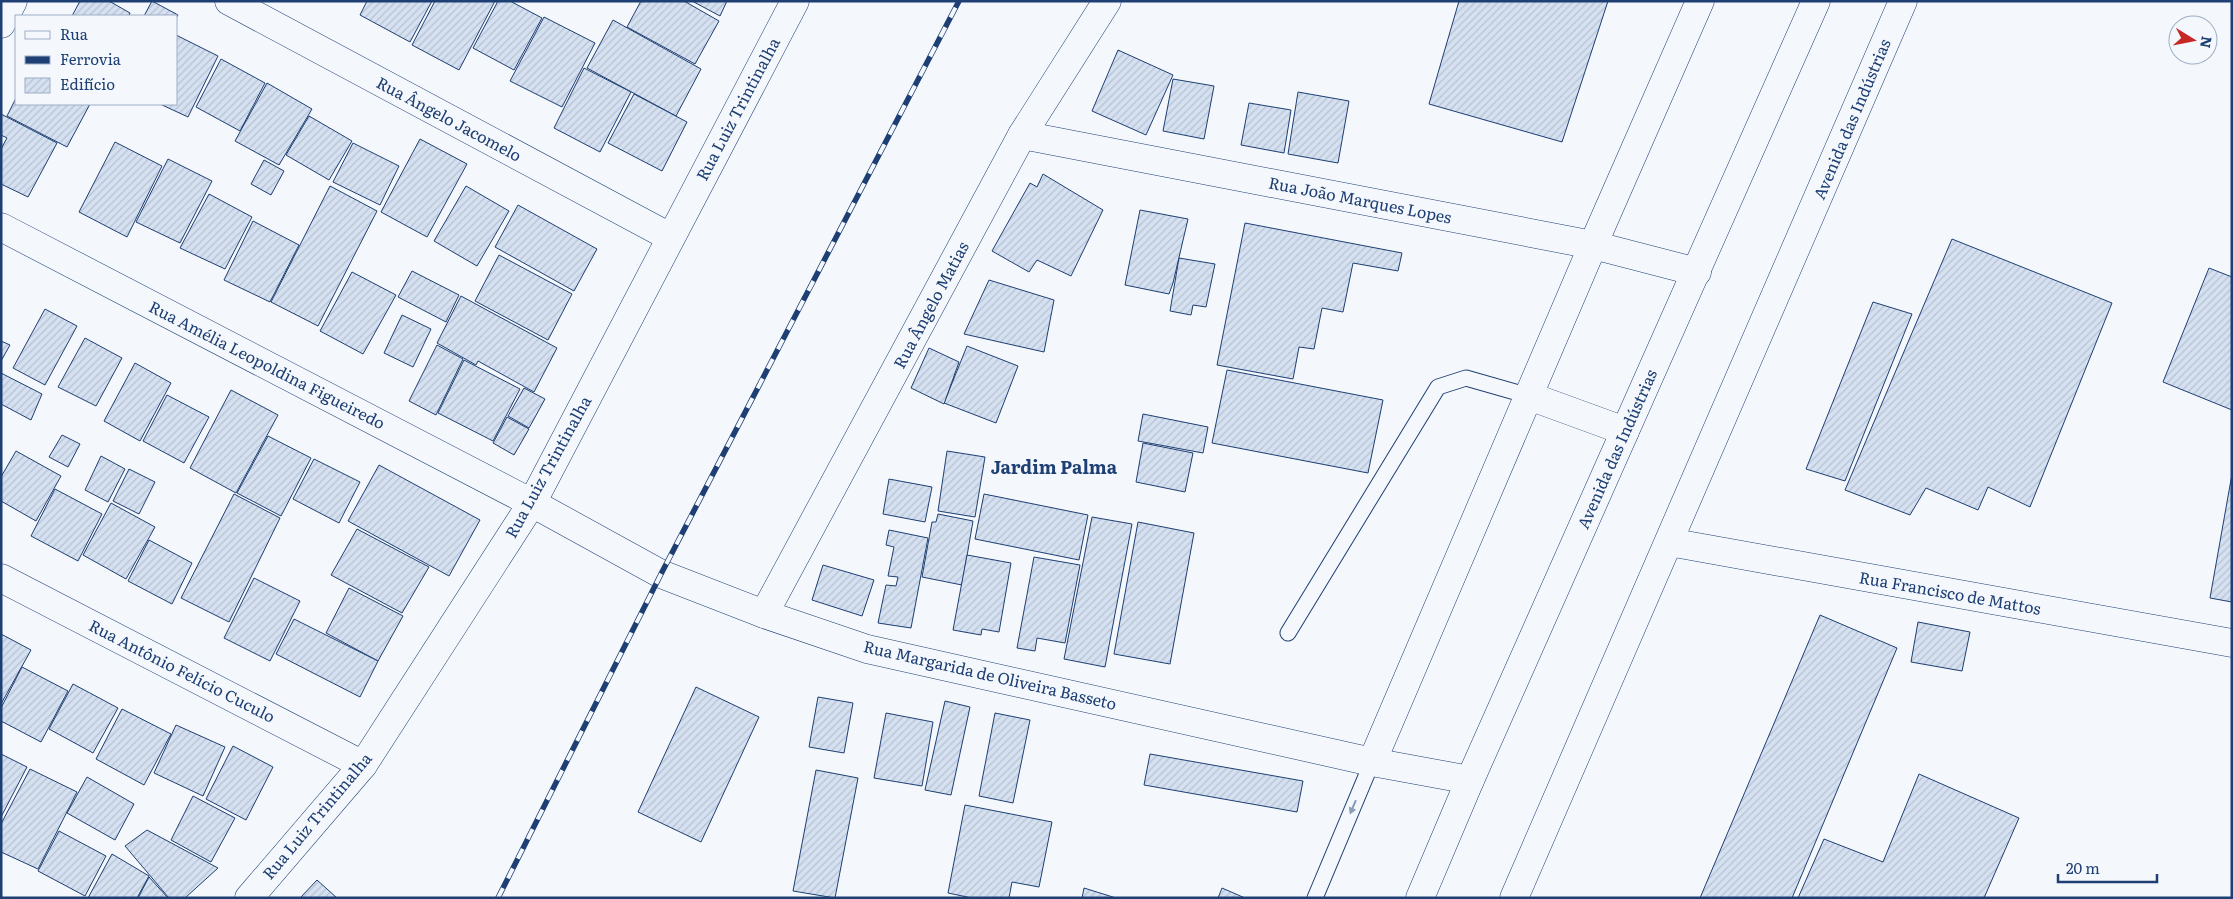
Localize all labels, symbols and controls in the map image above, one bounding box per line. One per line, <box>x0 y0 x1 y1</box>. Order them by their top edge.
legend <box>15 15 178 105</box>
north arrow <box>2168 15 2218 65</box>
text: Rua <box>60 22 89 45</box>
street label: Rua Luiz Trintinalha <box>689 32 785 184</box>
street label: Avenida das Indústrias <box>1806 35 1896 203</box>
text: N <box>2196 35 2218 50</box>
text: Ferrovia <box>60 47 122 70</box>
street label: Rua Ângelo Jacomelo <box>373 70 526 167</box>
text: Edifício <box>60 72 115 95</box>
street label: Rua João Marques Lopes <box>1267 170 1454 229</box>
street label: Rua Ângelo Matias <box>886 237 974 372</box>
street label: Rua Amélia Leopoldina Figueiredo <box>145 294 390 434</box>
street label: Avenida das Indústrias <box>1570 365 1662 532</box>
street label: Rua Luiz Trintinalha <box>498 391 596 542</box>
district label: Jardim Palma <box>991 453 1118 480</box>
street label: Rua Francisco de Mattos <box>1857 564 2043 620</box>
street label: Rua Antônio Felício Cuculo <box>85 613 280 728</box>
street label: Rua Margarida de Oliveira Basseto <box>861 633 1119 715</box>
street label: Rua Luiz Trintinalha <box>256 746 377 884</box>
one-way arrow <box>1349 800 1357 815</box>
scale bar <box>2058 852 2157 884</box>
text: 20 m <box>2066 856 2100 879</box>

